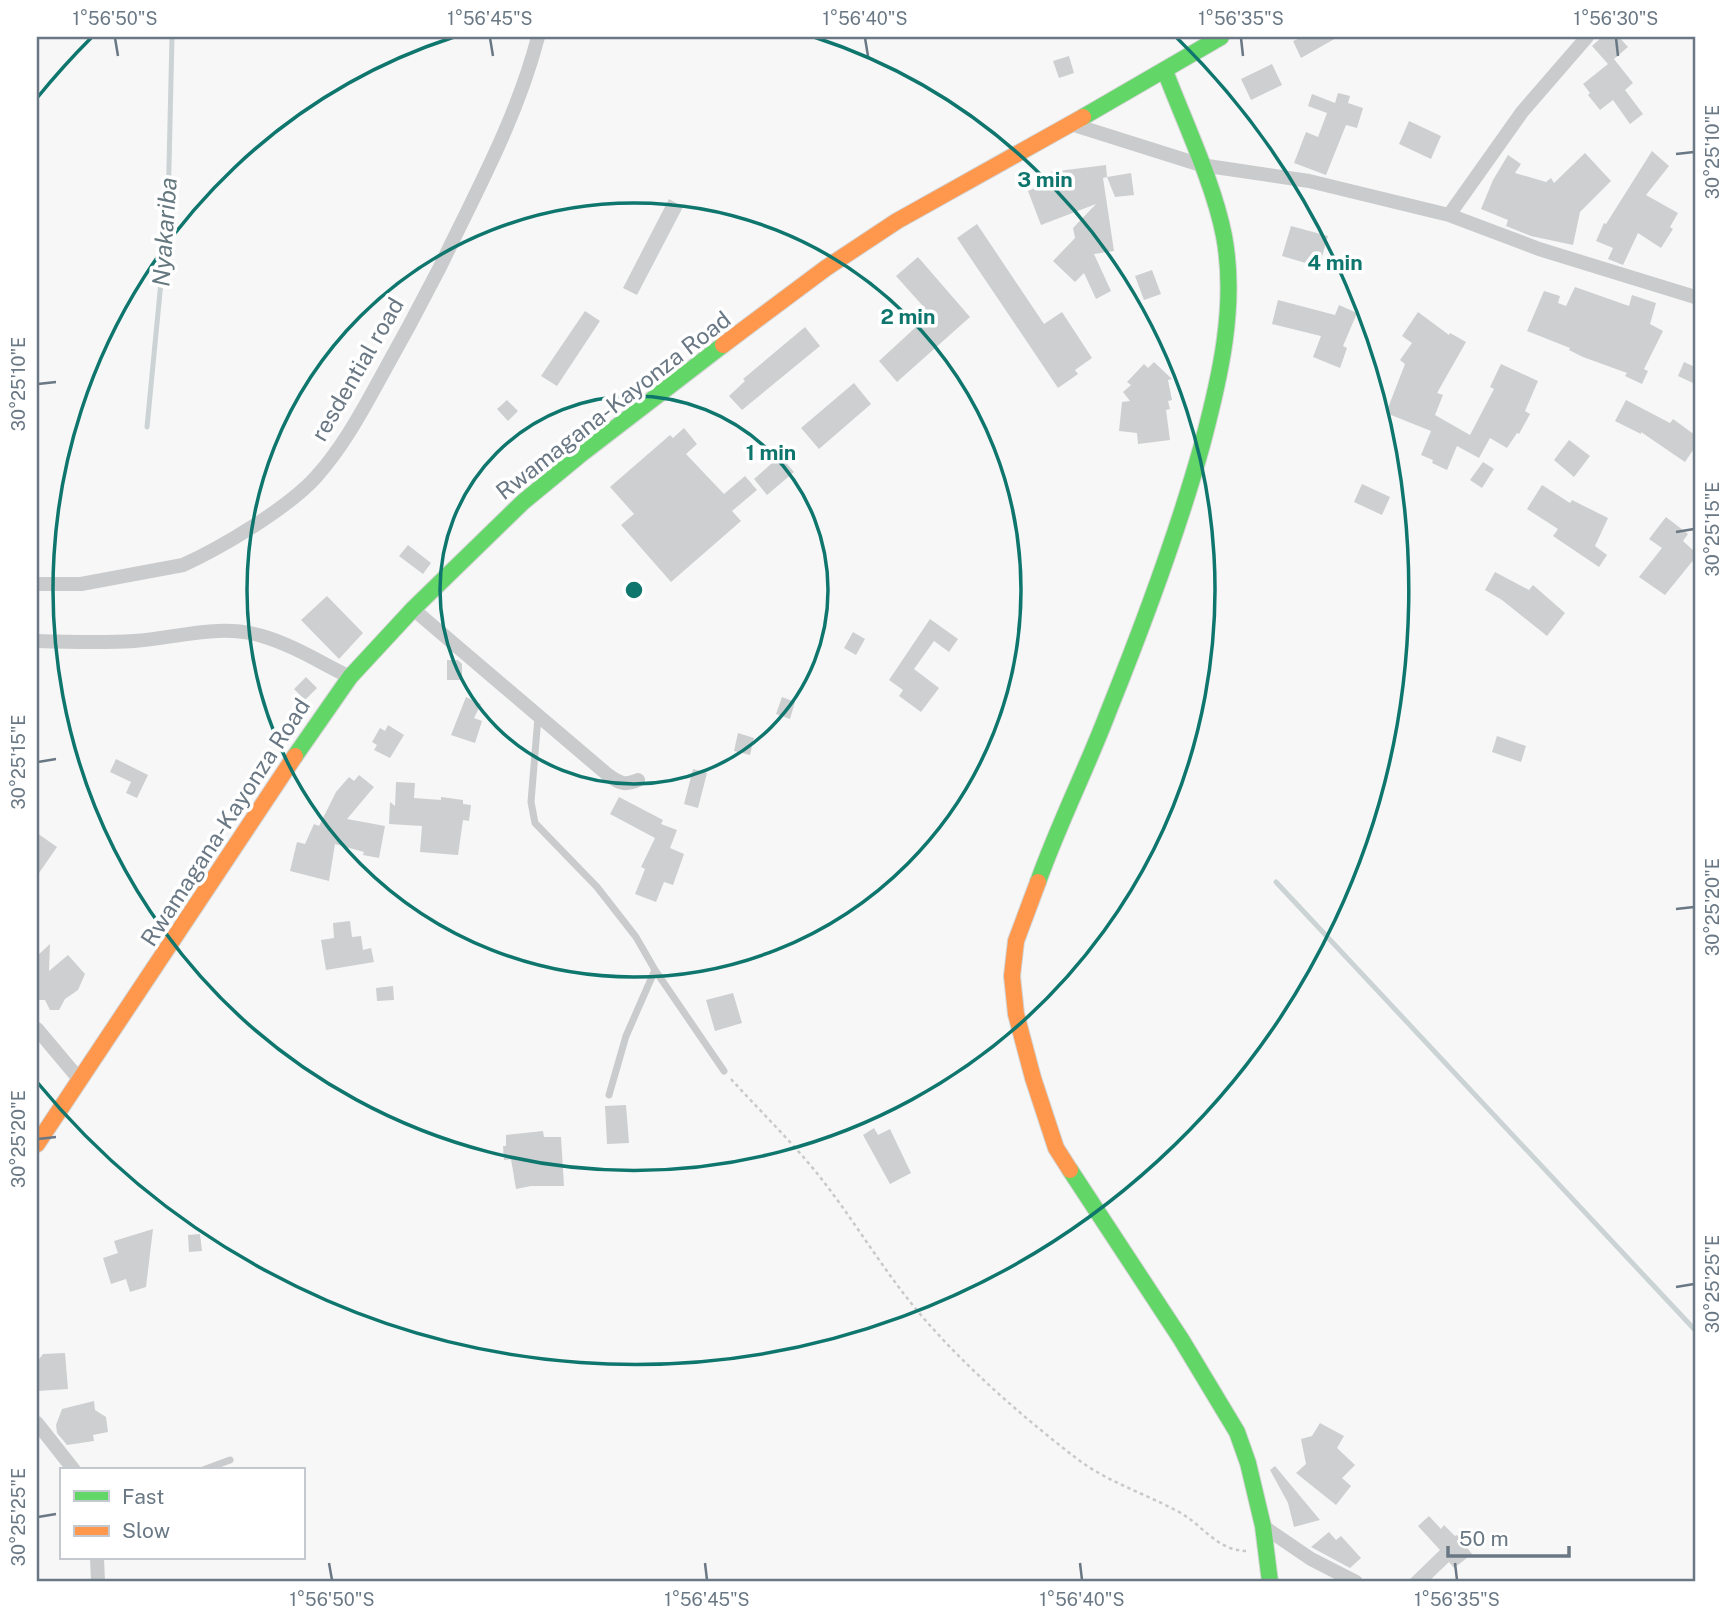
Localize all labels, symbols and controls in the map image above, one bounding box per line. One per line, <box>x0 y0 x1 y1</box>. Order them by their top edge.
text: 1°56'50"S <box>72 8 158 29</box>
text: 1°56'45"S <box>447 8 533 29</box>
text: 1°56'40"S <box>823 8 907 29</box>
text: 1°56'35"S <box>1198 8 1284 29</box>
text: 1°56'30"S <box>1574 8 1658 29</box>
text: 30°25'10"E <box>1702 105 1723 199</box>
text: 3 min <box>1017 167 1073 192</box>
water label: Nyakariba <box>146 177 182 287</box>
text: 4 min <box>1307 250 1363 275</box>
street label: resdential road <box>305 293 409 445</box>
text: 2 min <box>880 304 936 329</box>
street label: Rwamagana-Kayonza Road <box>490 305 736 505</box>
text: 30°25'10"E <box>8 337 29 431</box>
text: 1 min <box>746 440 796 465</box>
text: 30°25'15"E <box>1702 482 1723 576</box>
centre of rings <box>622 578 646 602</box>
street label: Rwamagana-Kayonza Road <box>135 693 315 951</box>
text: 30°25'15"E <box>8 715 29 809</box>
text: 30°25'20"E <box>1702 858 1723 956</box>
text: 30°25'20"E <box>8 1090 29 1188</box>
text: 30°25'25"E <box>1702 1235 1723 1333</box>
text: 30°25'25"E <box>8 1468 29 1566</box>
legend <box>60 1468 304 1560</box>
text: Fast <box>122 1484 164 1509</box>
scale bar <box>1448 1514 1569 1558</box>
text: Slow <box>122 1518 170 1543</box>
text: 50 m <box>1459 1526 1509 1551</box>
text: 1°56'50"S <box>289 1589 375 1610</box>
text: 1°56'45"S <box>664 1589 750 1610</box>
text: 1°56'40"S <box>1040 1589 1124 1610</box>
text: 1°56'35"S <box>1414 1589 1500 1610</box>

